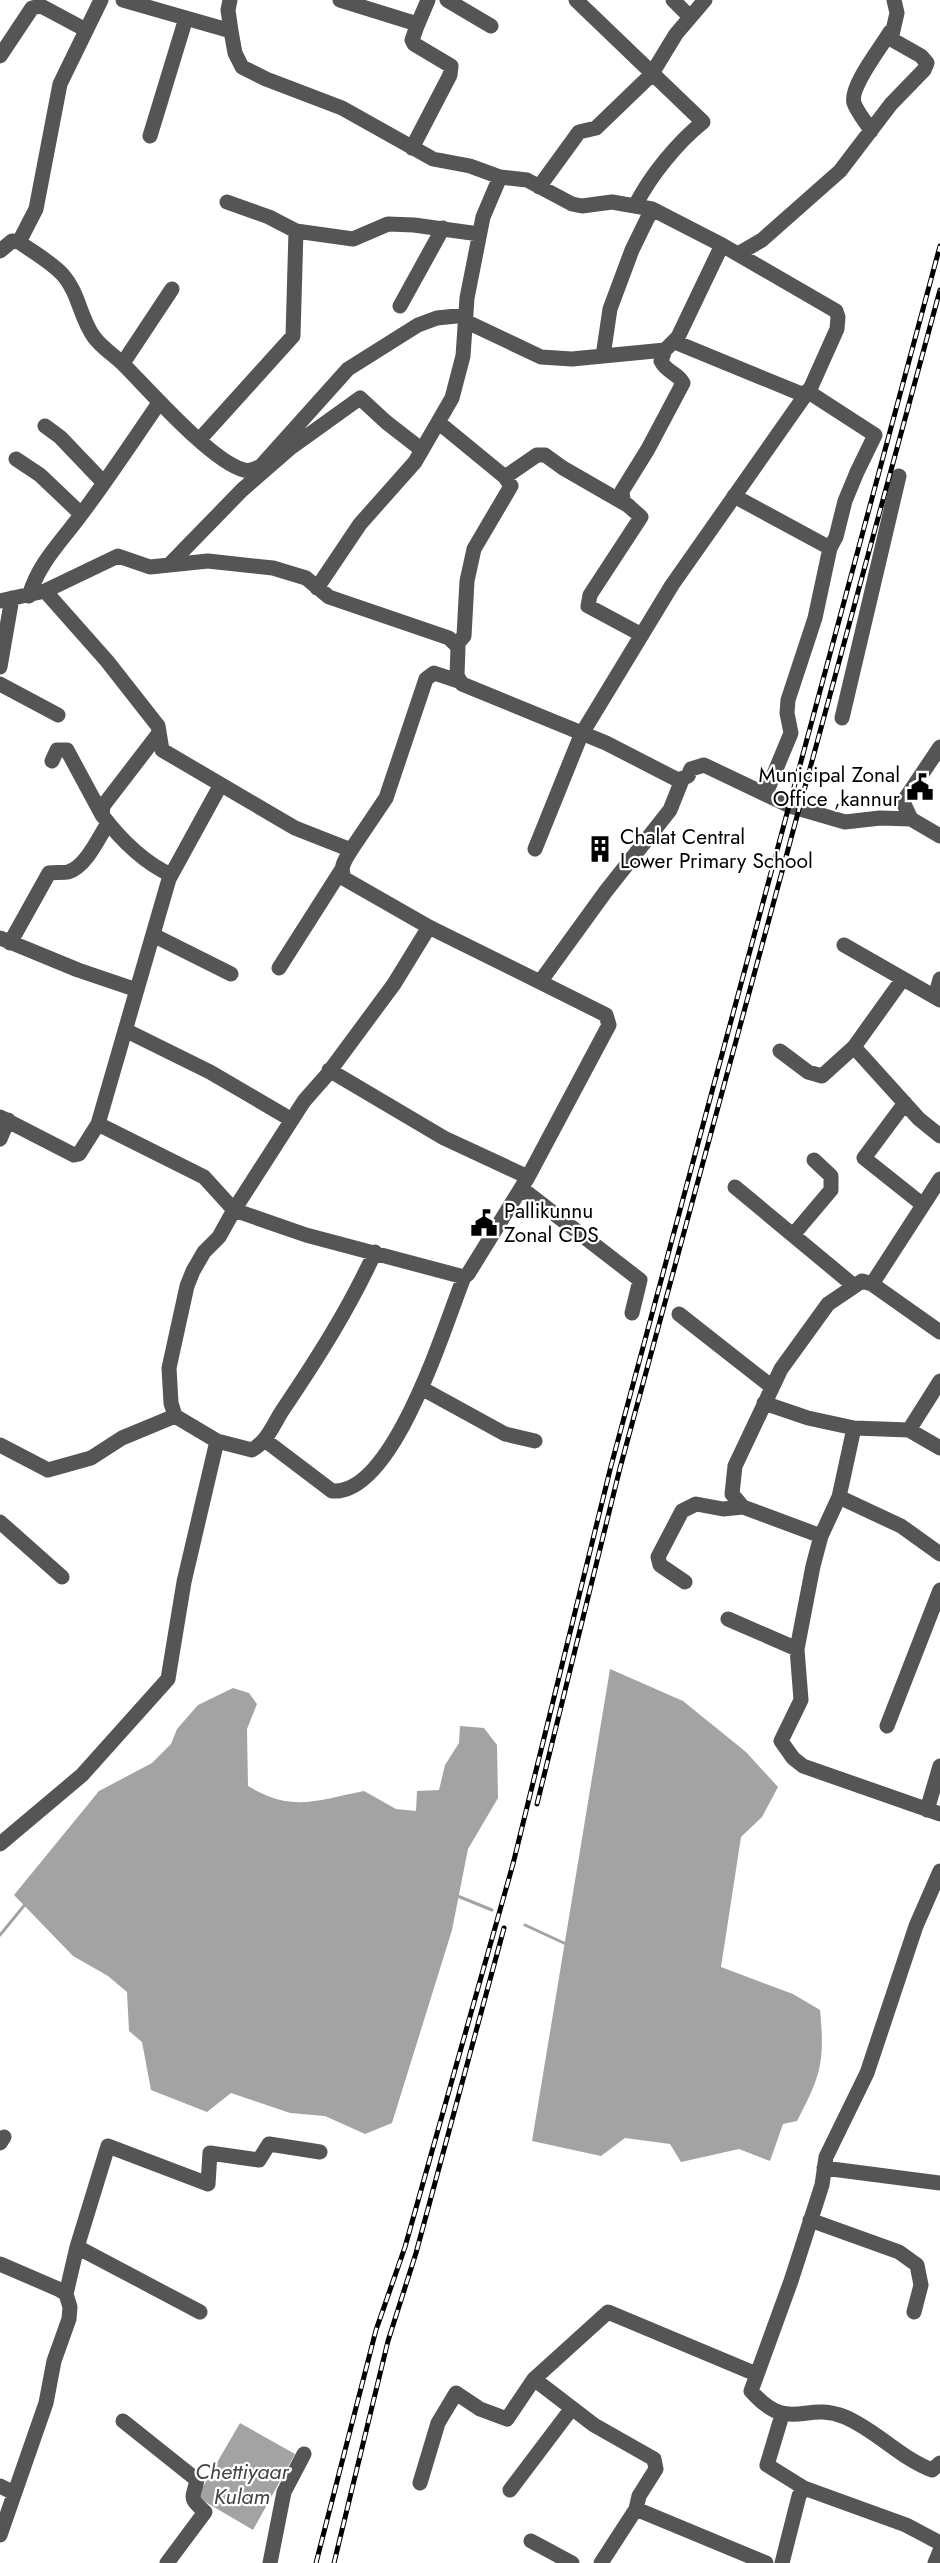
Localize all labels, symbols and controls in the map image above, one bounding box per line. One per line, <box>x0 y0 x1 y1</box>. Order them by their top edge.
place label: Municipal Zonal Office ,kannur <box>759 760 901 814</box>
public building icon: Municipal Zonal Office ,kannur <box>905 772 935 802</box>
place label: Chalat Central Lower Primary School <box>620 822 813 876</box>
building icon: Chalat Central Lower Primary School <box>585 834 615 864</box>
place label: Pallikunnu Zonal CDS <box>504 1196 599 1250</box>
public building icon: Pallikunnu Zonal CDS <box>469 1208 499 1238</box>
water label: Chettiyaar Kulam <box>195 2455 291 2512</box>

